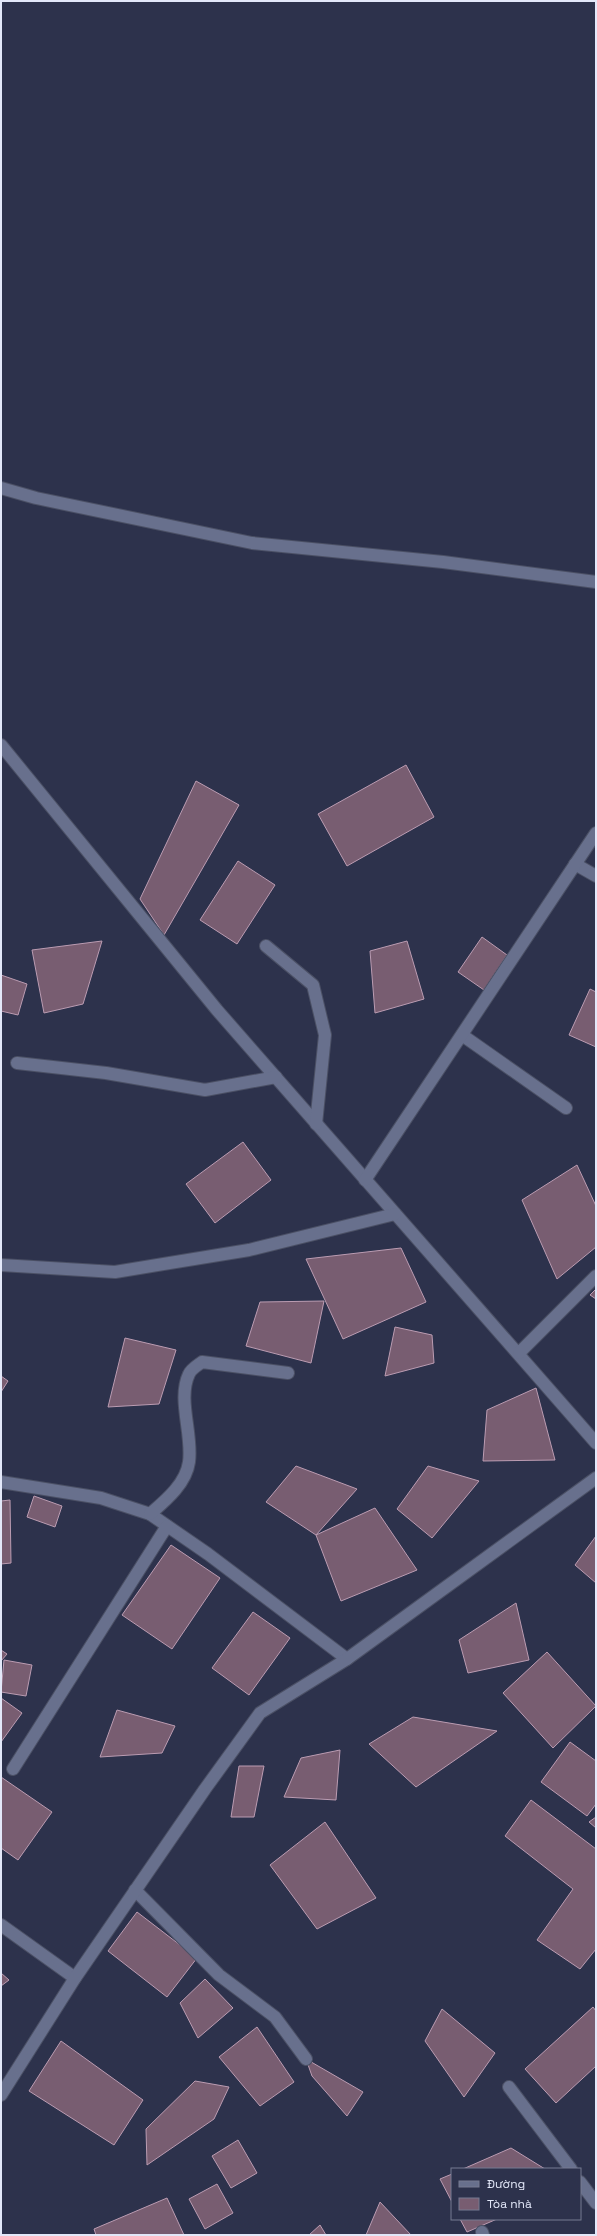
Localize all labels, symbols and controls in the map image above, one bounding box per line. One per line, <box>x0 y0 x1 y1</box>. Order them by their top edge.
legend <box>451 2168 581 2220</box>
text: Đường <box>487 2176 525 2192</box>
text: Tòa nhà <box>487 2196 532 2212</box>

